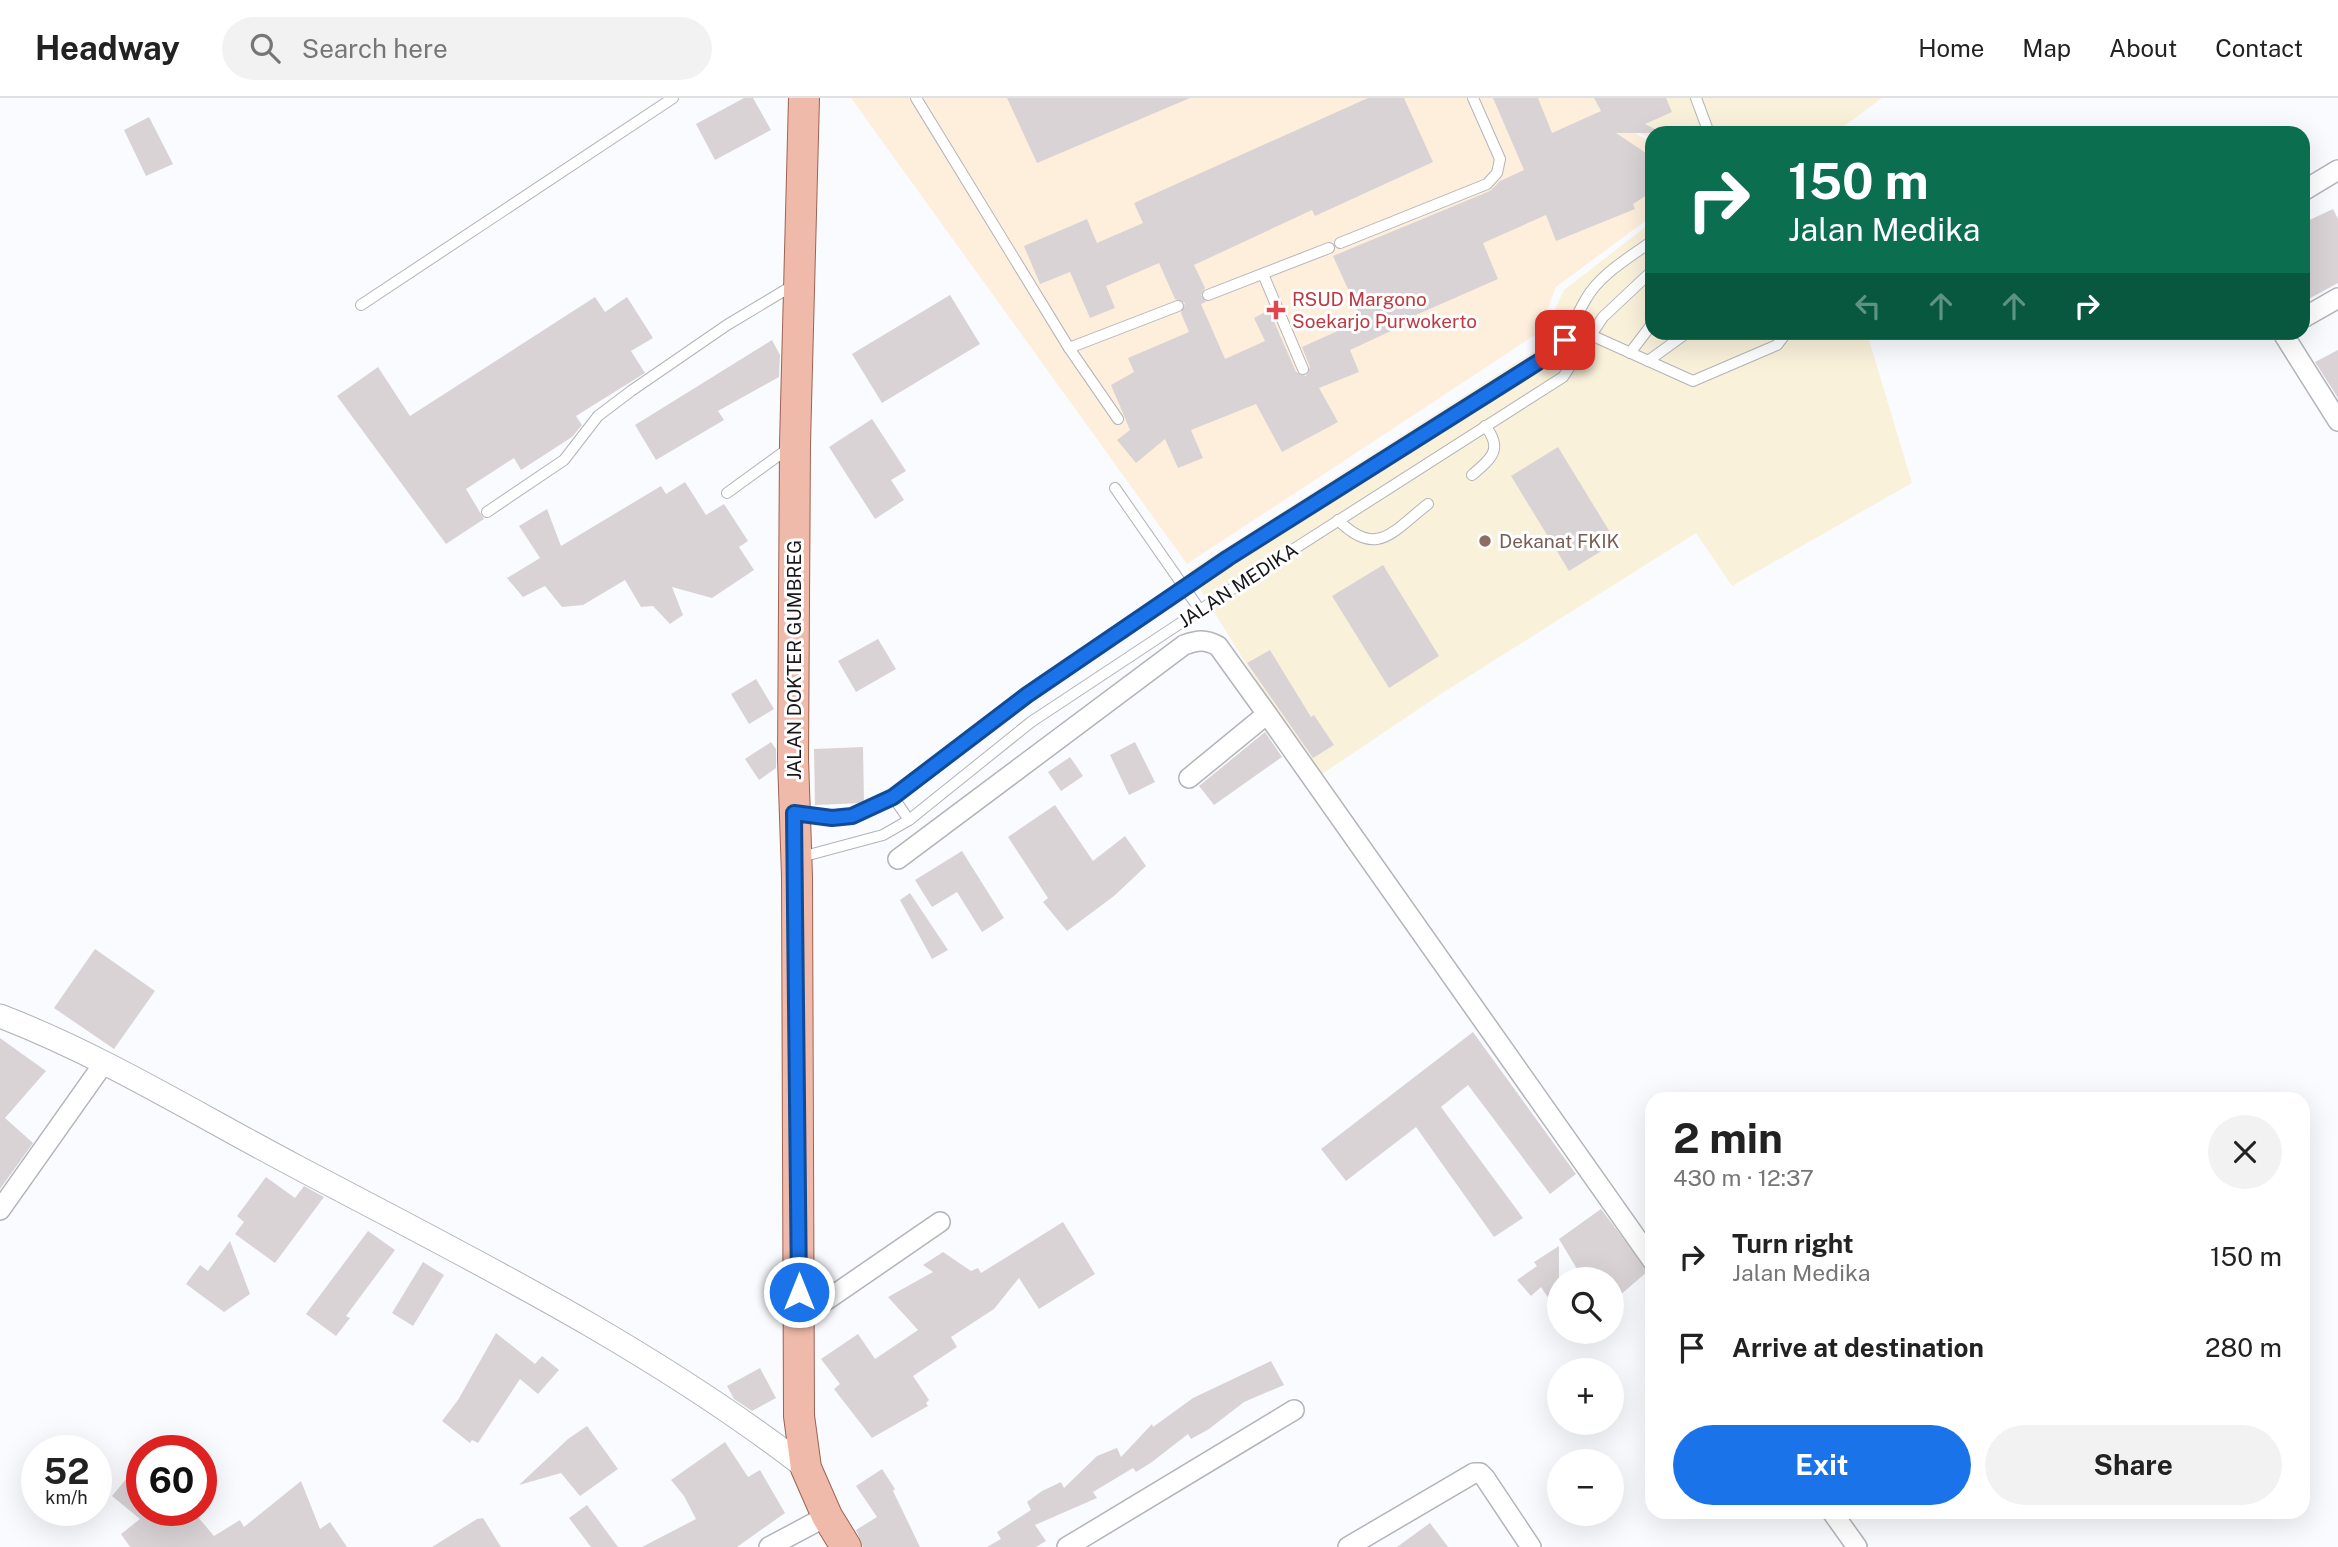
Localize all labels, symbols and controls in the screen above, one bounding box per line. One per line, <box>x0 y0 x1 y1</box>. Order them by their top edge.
search box <box>222 17 712 80</box>
text: Headway <box>35 29 180 67</box>
icon: search <box>246 29 284 67</box>
text: Search here <box>302 33 448 64</box>
text: Home <box>1918 34 1984 62</box>
text: Map <box>2022 34 2071 62</box>
text: About <box>2109 34 2177 62</box>
text: Contact <box>2215 34 2303 62</box>
text: 150 m <box>1788 152 1929 210</box>
icon: right <box>1673 154 1764 245</box>
text: Jalan Medika <box>1788 211 1981 248</box>
icon: left <box>1849 287 1887 325</box>
icon: ahead <box>1922 287 1960 325</box>
icon: ahead <box>1995 287 2033 325</box>
icon: right <box>2068 287 2106 325</box>
place label: RSUD Margono Soekarjo Purwokerto <box>1292 288 1477 332</box>
marker: RSUD Margono Soekarjo Purwokerto <box>1266 300 1286 320</box>
pin <box>1535 310 1595 370</box>
icon: arrive <box>1546 321 1584 359</box>
place label: Dekanat FKIK <box>1499 530 1620 552</box>
marker: Dekanat FKIK <box>1477 533 1493 549</box>
street label: JALAN MEDIKA <box>1174 538 1302 632</box>
street label: JALAN DOKTER GUMBREG <box>783 540 805 780</box>
text: 2 min <box>1673 1113 1783 1162</box>
button: close <box>2208 1115 2282 1189</box>
text: 430 m · 12:37 <box>1673 1164 1814 1191</box>
text: Turn right <box>1732 1228 1854 1259</box>
icon: right <box>1673 1238 1711 1276</box>
text: 150 m <box>2210 1241 2282 1272</box>
position arrow <box>762 1255 836 1329</box>
text: Jalan Medika <box>1732 1259 1870 1286</box>
map controls <box>1547 1267 1624 1526</box>
button: search <box>1547 1267 1624 1344</box>
icon: arrive <box>1673 1329 1711 1367</box>
text: Arrive at destination <box>1732 1332 1984 1363</box>
text: 280 m <box>2205 1332 2282 1363</box>
button: + <box>1547 1358 1624 1435</box>
button: Exit <box>1673 1425 1971 1505</box>
button: Share <box>1985 1425 2282 1505</box>
speed limit sign: 60 <box>126 1435 217 1526</box>
button: − <box>1547 1449 1624 1526</box>
text: 52 <box>44 1451 89 1492</box>
text: km/h <box>45 1487 88 1508</box>

